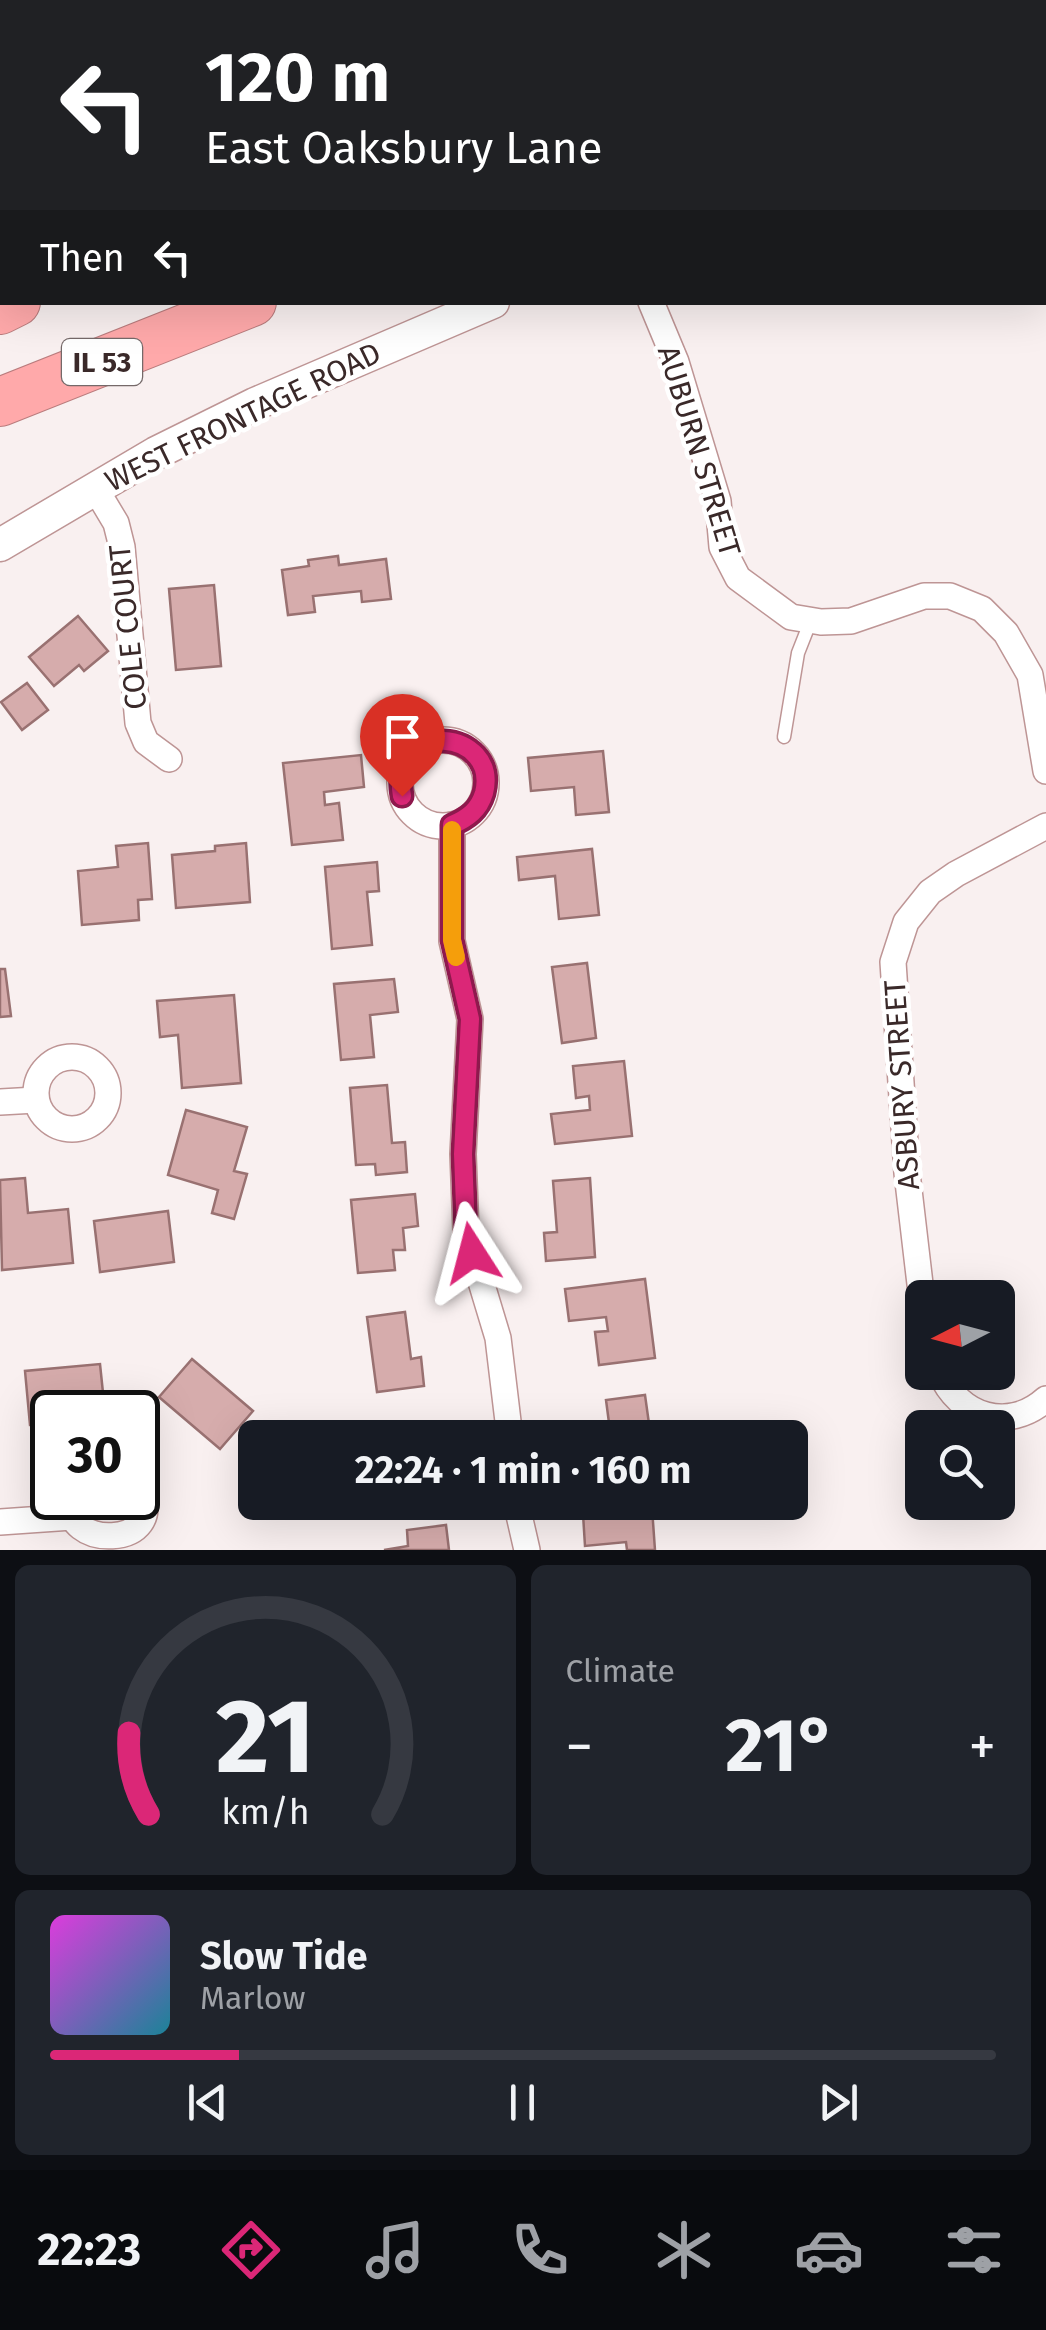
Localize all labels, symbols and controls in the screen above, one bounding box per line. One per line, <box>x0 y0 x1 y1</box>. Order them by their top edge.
text: 120 m <box>205 36 390 120</box>
icon: left <box>40 40 170 170</box>
text: East Oaksbury Lane <box>205 121 602 175</box>
icon: left <box>145 230 200 285</box>
text: Then <box>40 235 125 281</box>
street label: WEST FRONTAGE ROAD <box>99 335 387 499</box>
road number: IL 53 <box>62 339 142 385</box>
street label: AUBURN STREET <box>650 341 748 561</box>
street label: COLE COURT <box>101 542 155 711</box>
pin <box>360 694 445 797</box>
icon: arrive <box>375 709 430 764</box>
street label: ASBURY STREET <box>877 978 927 1191</box>
position arrow <box>420 1201 524 1305</box>
north arrow <box>905 1280 1015 1390</box>
map controls <box>905 1280 1015 1520</box>
speed limit sign: 30 <box>30 1390 160 1520</box>
button: search <box>905 1410 1015 1520</box>
text: 22:24 · 1 min · 160 m <box>355 1447 691 1493</box>
text: Climate <box>566 1652 675 1690</box>
text: 21 <box>215 1675 315 1800</box>
text: 21° <box>725 1701 836 1791</box>
text: − <box>566 1714 593 1780</box>
text: + <box>969 1714 996 1780</box>
text: km/h <box>221 1791 309 1833</box>
text: Slow Tide <box>200 1933 368 1979</box>
text: Marlow <box>200 1979 306 2017</box>
icon: previous <box>180 2075 235 2130</box>
icon: pause <box>495 2075 550 2130</box>
icon: next <box>811 2075 866 2130</box>
icon: directions <box>216 2215 286 2285</box>
icon: music <box>360 2215 430 2285</box>
icon: phone <box>505 2215 575 2285</box>
icon: climate <box>649 2215 719 2285</box>
icon: car <box>794 2215 864 2285</box>
icon: filters <box>939 2215 1009 2285</box>
text: 22:23 <box>37 2223 141 2277</box>

